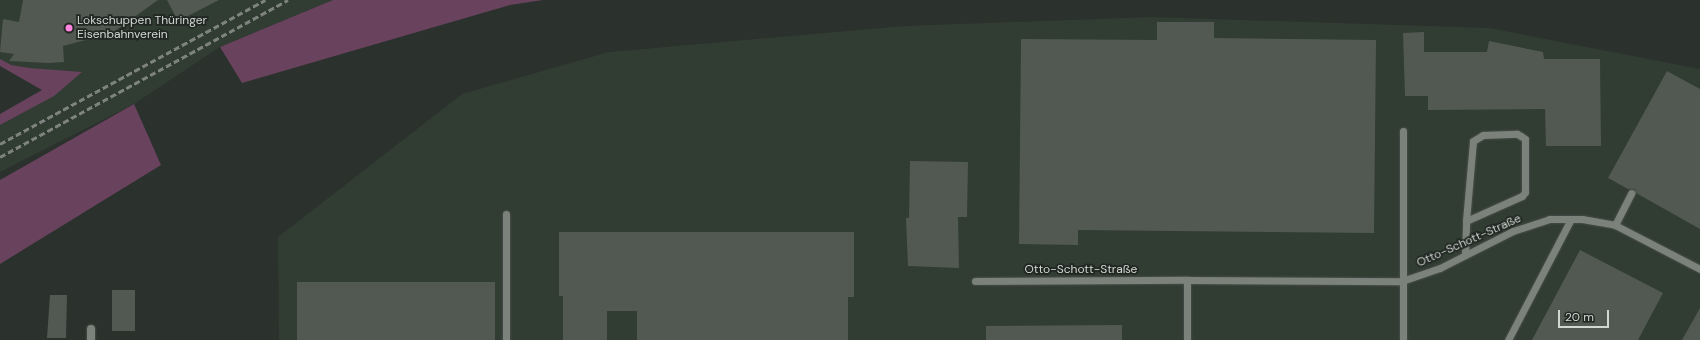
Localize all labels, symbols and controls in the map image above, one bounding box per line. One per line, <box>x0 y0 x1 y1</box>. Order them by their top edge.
place label: Lokschuppen Thüringer Eisenbahnverein <box>77 14 207 42</box>
marker: Lokschuppen Thüringer Eisenbahnverein <box>64 23 74 33</box>
street label: Otto-Schott-Straße <box>1415 211 1523 271</box>
street label: Otto-Schott-Straße <box>1025 263 1137 277</box>
scale bar <box>1560 302 1611 328</box>
text: 20 m <box>1565 309 1594 325</box>

